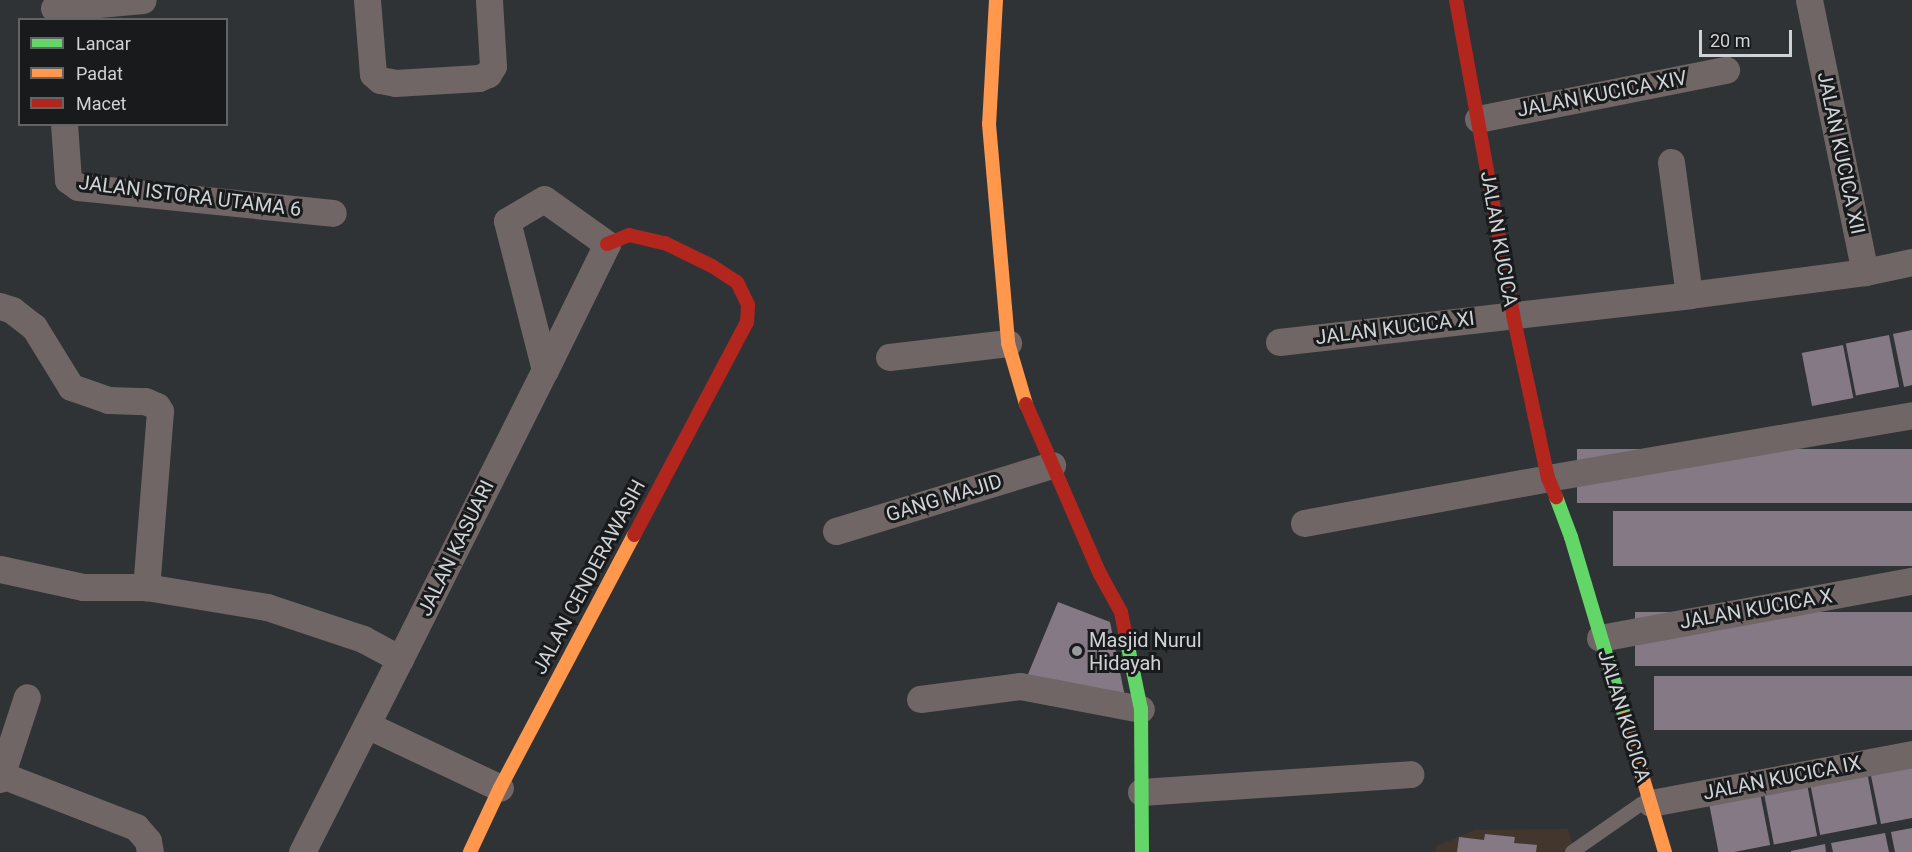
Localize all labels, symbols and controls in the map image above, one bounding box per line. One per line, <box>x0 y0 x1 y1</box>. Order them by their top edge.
legend <box>18 18 228 126</box>
scale bar <box>1702 18 1795 56</box>
text: 20 m <box>1710 30 1750 51</box>
text: Lancar <box>76 33 131 54</box>
text: Padat <box>76 63 123 84</box>
street label: JALAN KUCICA XIV <box>1515 66 1689 122</box>
street label: JALAN KUCICA XII <box>1812 70 1870 236</box>
text: Macet <box>76 93 126 114</box>
street label: JALAN KUCICA <box>1475 169 1523 309</box>
street label: JALAN ISTORA UTAMA 6 <box>77 170 303 222</box>
street label: JALAN KUCICA XI <box>1314 306 1476 350</box>
street label: GANG MAJID <box>883 469 1005 527</box>
street label: JALAN KASUARI <box>413 476 499 620</box>
street label: JALAN CENDERAWASIH <box>527 476 651 678</box>
street label: JALAN KUCICA X <box>1678 584 1834 634</box>
place label: Masjid Nurul Hidayah <box>1089 628 1202 675</box>
marker: Masjid Nurul Hidayah <box>1070 644 1084 658</box>
street label: JALAN KUCICA <box>1592 647 1656 785</box>
street label: JALAN KUCICA IX <box>1701 751 1863 805</box>

